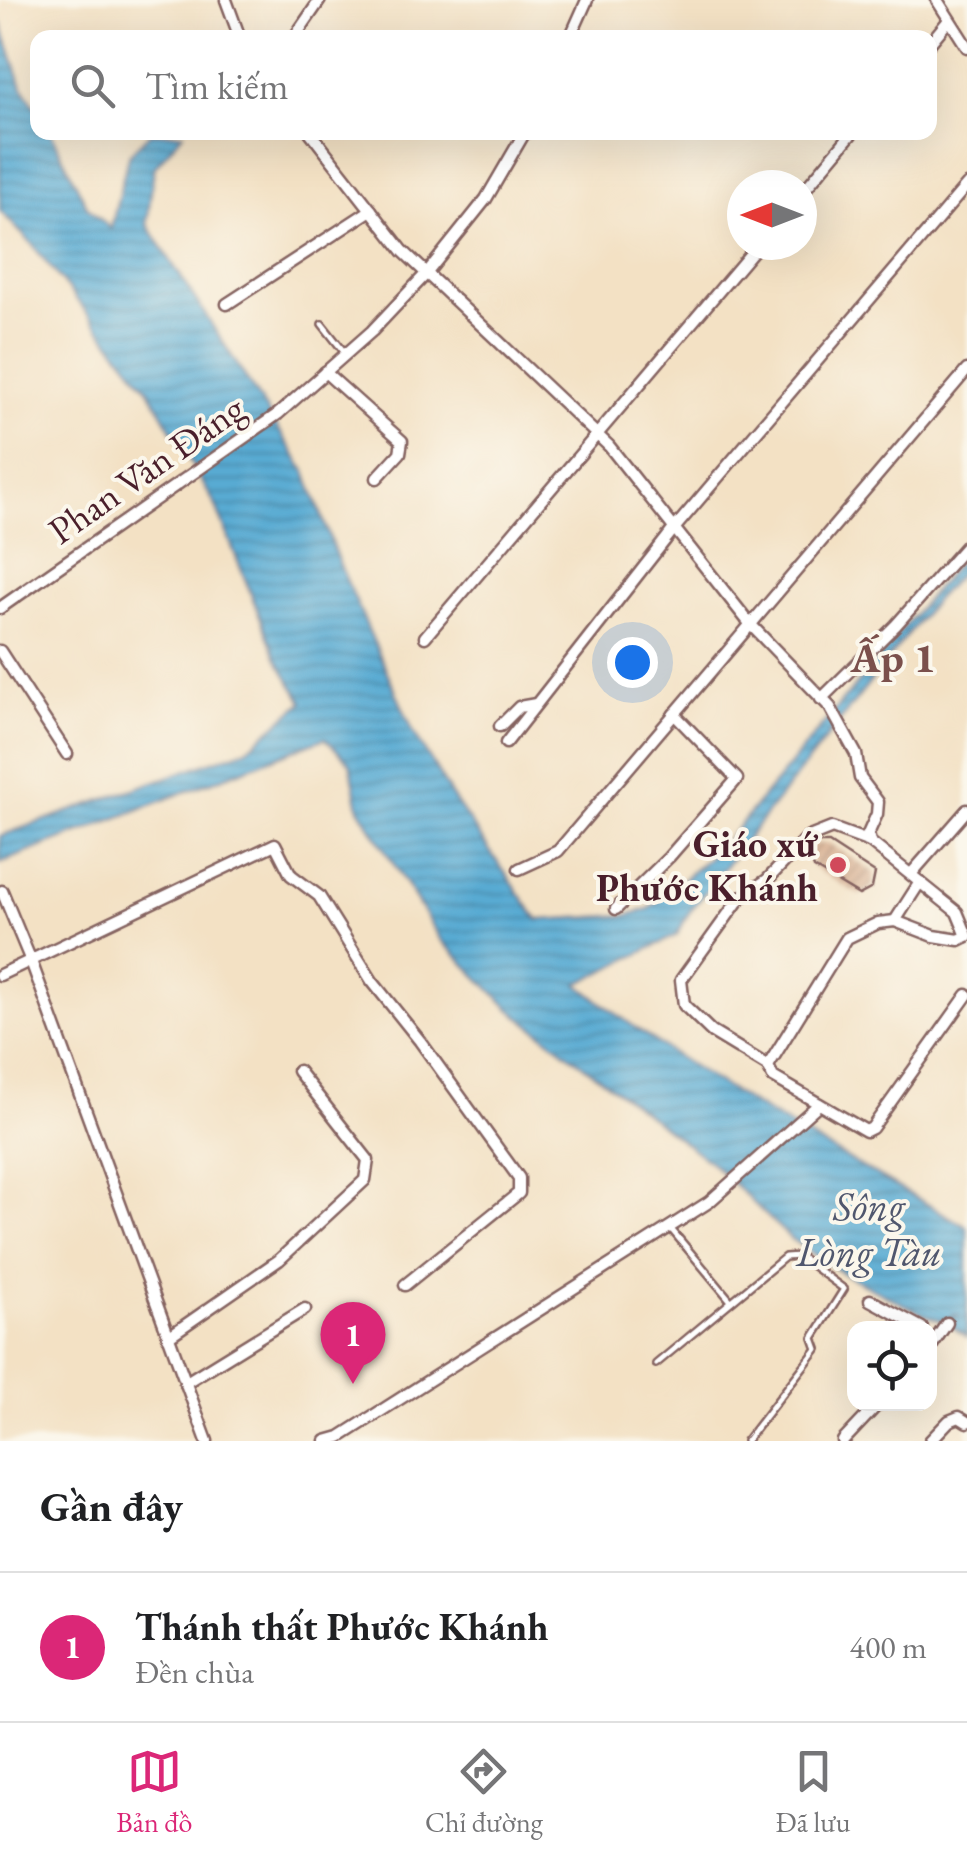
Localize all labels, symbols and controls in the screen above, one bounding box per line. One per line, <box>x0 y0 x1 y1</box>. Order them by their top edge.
search box <box>30 30 937 140</box>
icon: search <box>65 58 120 113</box>
text: Tìm kiếm <box>145 61 288 110</box>
north arrow <box>727 170 817 260</box>
street label: Phan Văn Đáng <box>38 383 254 555</box>
district label: Ấp 1 <box>849 630 936 685</box>
your location <box>607 637 658 688</box>
place label: Giáo xứ Phước Khánh <box>596 819 818 912</box>
marker: Giáo xứ Phước Khánh <box>827 854 849 876</box>
water label: Sông Lòng Tàu <box>795 1180 942 1278</box>
pin: 1 <box>320 1302 386 1384</box>
map controls <box>847 1321 937 1411</box>
button: locate <box>847 1321 937 1411</box>
text: Gần đây <box>40 1479 183 1534</box>
text: Thánh thất Phước Khánh <box>135 1602 548 1651</box>
text: 1 <box>64 1626 81 1668</box>
text: 400 m <box>850 1626 927 1668</box>
text: Đền chùa <box>135 1651 254 1693</box>
tab: Bản đồ <box>116 1744 192 1840</box>
tab: Chỉ đường <box>425 1744 543 1840</box>
tab: Đã lưu <box>776 1744 851 1840</box>

